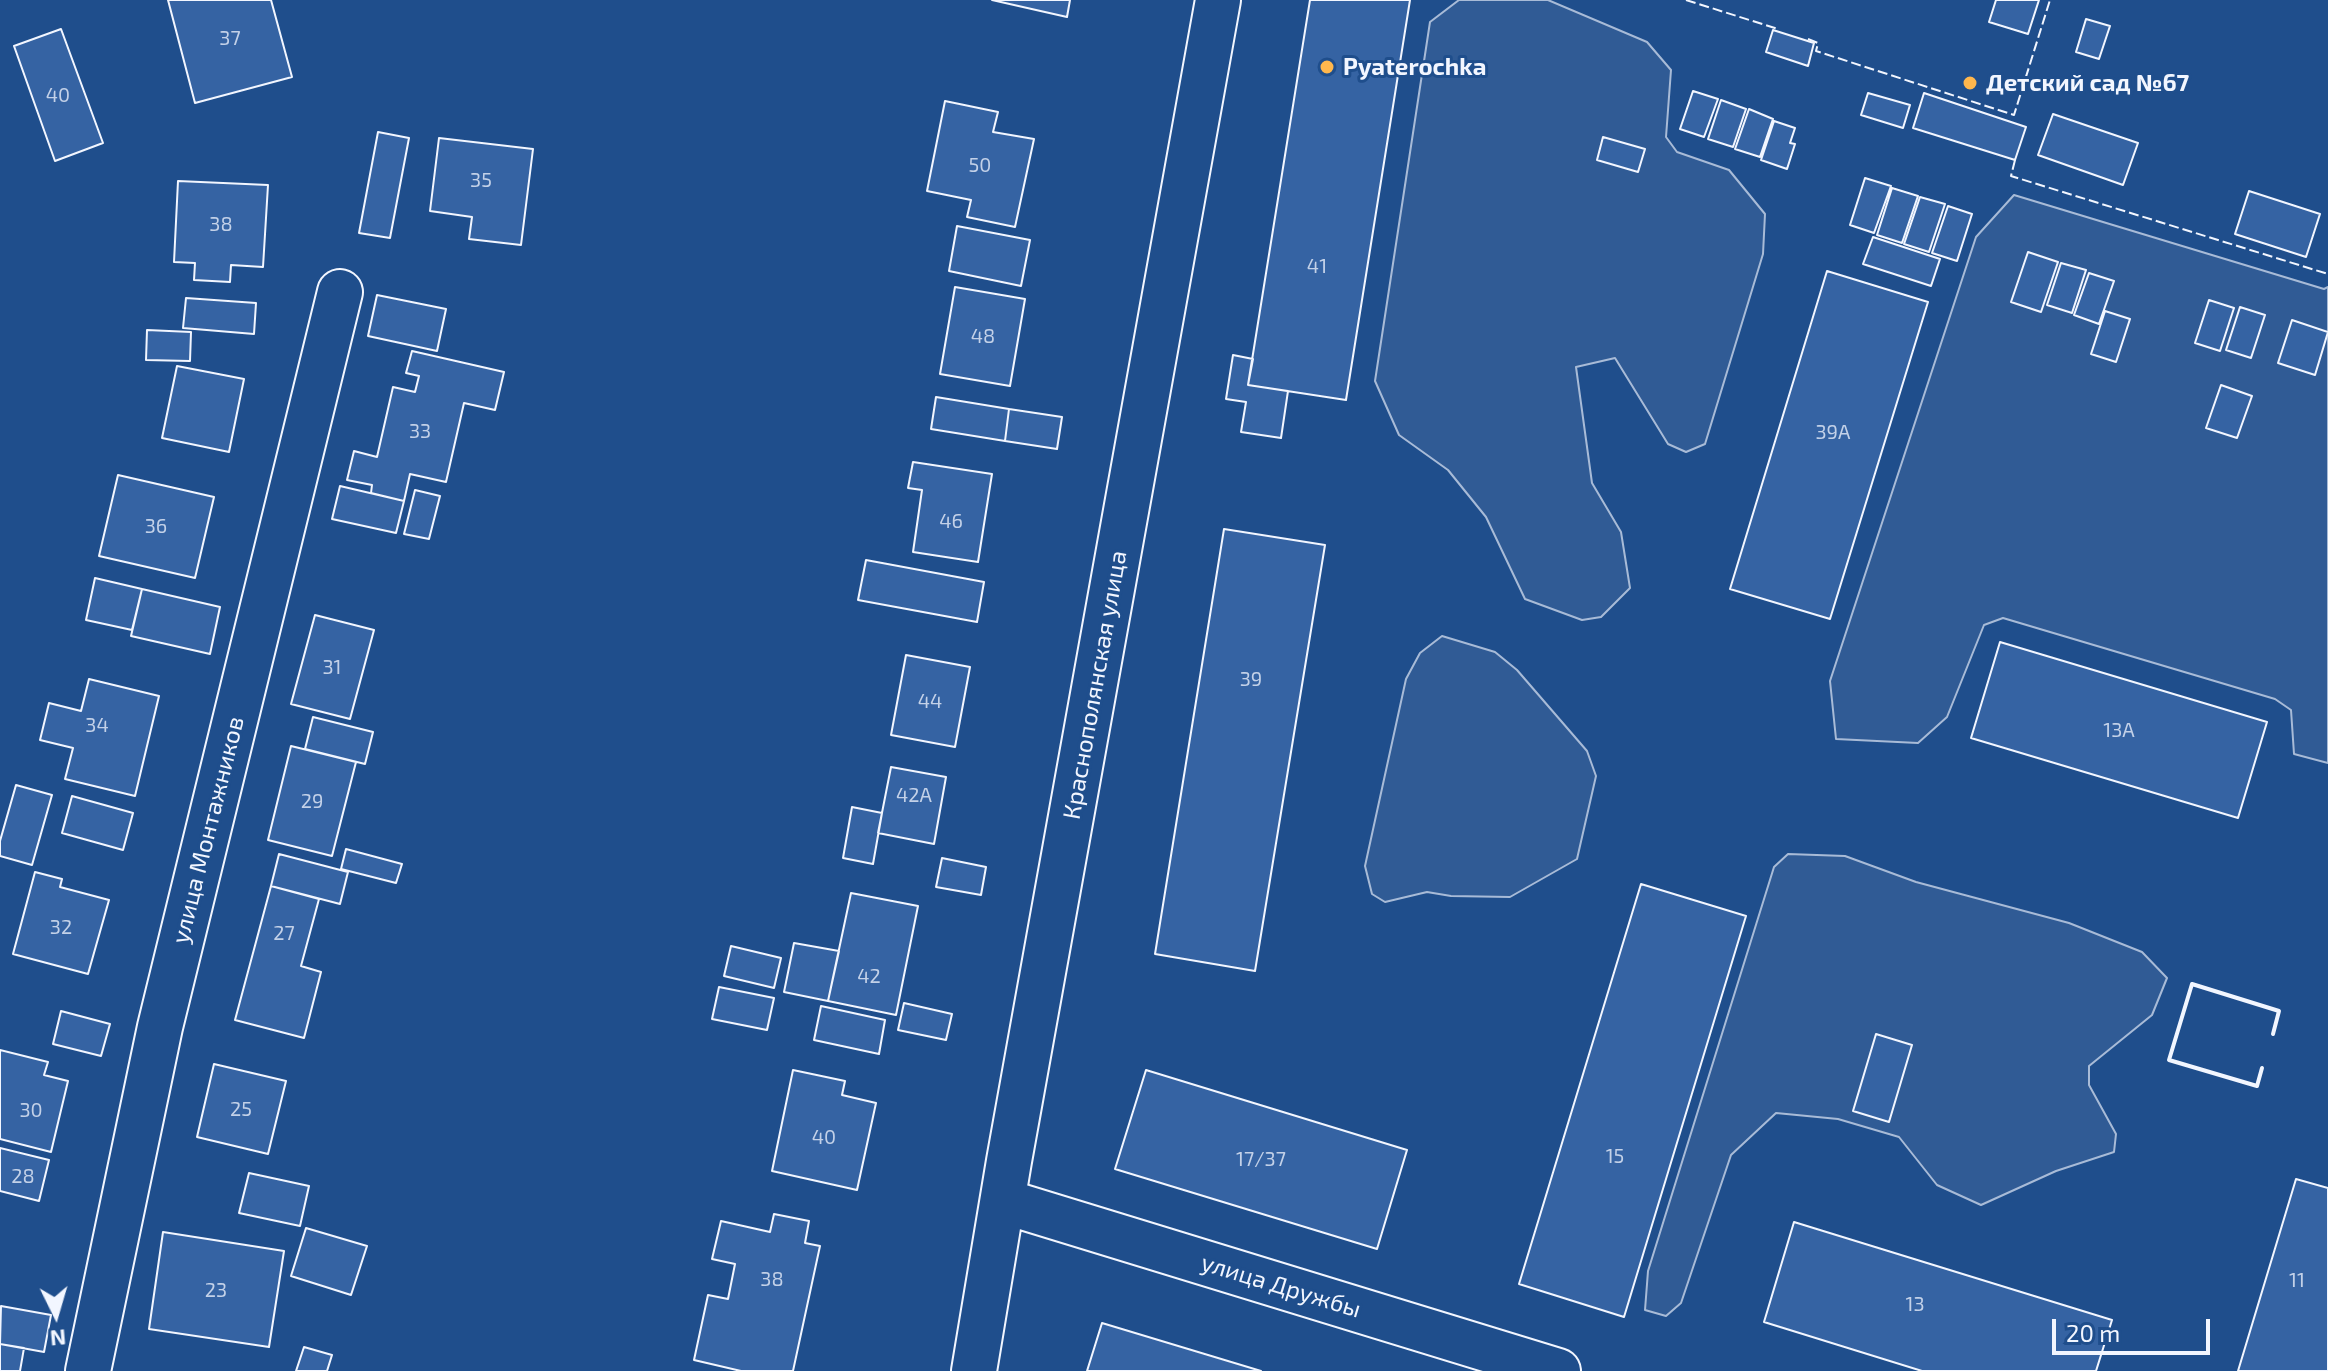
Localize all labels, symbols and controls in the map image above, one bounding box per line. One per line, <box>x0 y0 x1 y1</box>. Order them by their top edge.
house number: 37 <box>219 26 241 50</box>
place label: Pyaterochka <box>1343 53 1486 81</box>
marker: Pyaterochka <box>1318 58 1336 76</box>
place label: Детский сад №67 <box>1986 69 2189 97</box>
marker: Детский сад №67 <box>1961 74 1979 92</box>
house number: 40 <box>46 83 70 107</box>
house number: 50 <box>969 153 991 177</box>
house number: 35 <box>470 168 492 192</box>
house number: 38 <box>209 212 233 236</box>
house number: 41 <box>1307 254 1327 278</box>
house number: 48 <box>971 324 995 348</box>
house number: 33 <box>409 419 431 443</box>
house number: 39А <box>1816 420 1850 444</box>
house number: 46 <box>939 509 963 533</box>
house number: 36 <box>145 514 167 538</box>
street label: Краснополянская улица <box>1057 548 1133 822</box>
house number: 31 <box>322 655 342 679</box>
house number: 39 <box>1240 667 1262 691</box>
house number: 44 <box>918 689 942 713</box>
house number: 34 <box>85 713 109 737</box>
street label: улица Монтажников <box>166 714 250 946</box>
house number: 13А <box>2103 718 2135 742</box>
house number: 42А <box>896 783 932 807</box>
house number: 29 <box>301 789 323 813</box>
house number: 32 <box>50 915 72 939</box>
house number: 27 <box>273 921 295 945</box>
house number: 42 <box>857 964 881 988</box>
house number: 25 <box>230 1097 252 1121</box>
house number: 30 <box>19 1098 43 1122</box>
house number: 40 <box>812 1125 836 1149</box>
house number: 15 <box>1606 1144 1624 1168</box>
house number: 17/37 <box>1236 1147 1286 1171</box>
house number: 28 <box>11 1164 35 1188</box>
street label: улица Дружбы <box>1198 1248 1364 1324</box>
house number: 38 <box>760 1267 784 1291</box>
house number: 11 <box>2289 1268 2305 1292</box>
north arrow <box>16 1275 96 1355</box>
house number: 23 <box>205 1278 227 1302</box>
house number: 13 <box>1905 1292 1925 1316</box>
scale bar <box>2056 1303 2214 1353</box>
text: 20 m <box>2066 1318 2120 1347</box>
text: N <box>49 1325 67 1353</box>

